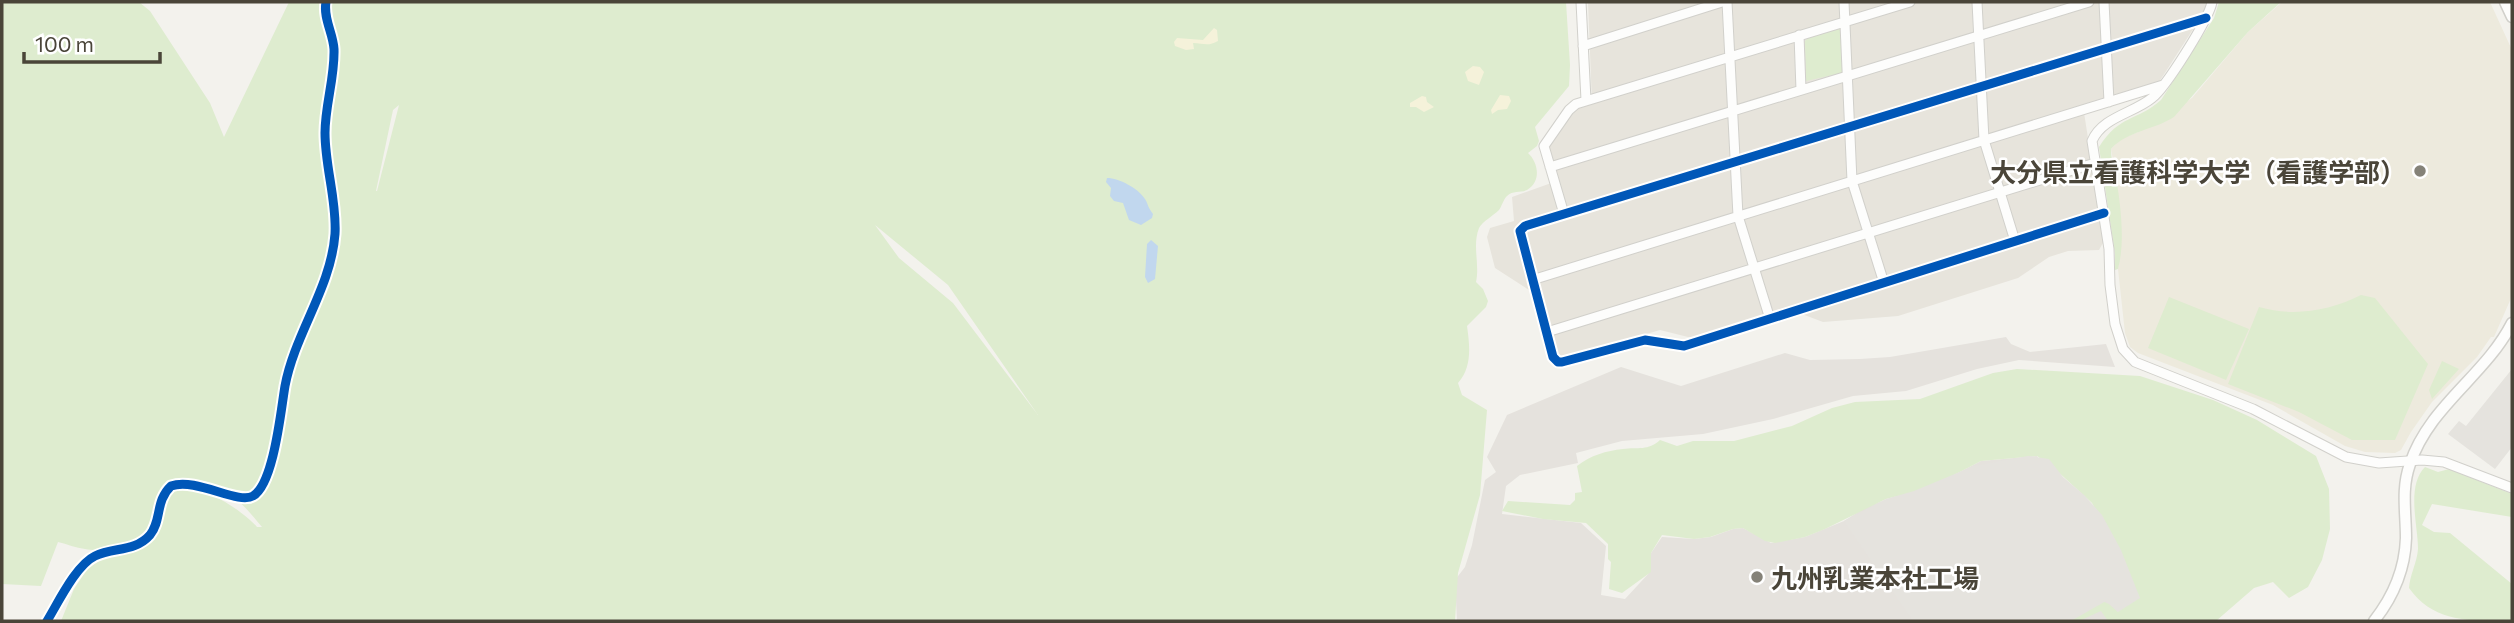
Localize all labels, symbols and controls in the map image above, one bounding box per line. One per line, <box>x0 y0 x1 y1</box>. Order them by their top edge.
scale bar <box>24 21 161 65</box>
text: 100 m <box>35 31 94 56</box>
place label: 大分県立看護科学大学（看護学部） <box>1990 156 2406 187</box>
marker: 大分県立看護科学大学（看護学部） <box>2412 163 2428 179</box>
place label: 九州乳業本社工場 <box>1771 562 1979 593</box>
marker: 九州乳業本社工場 <box>1749 569 1765 585</box>

